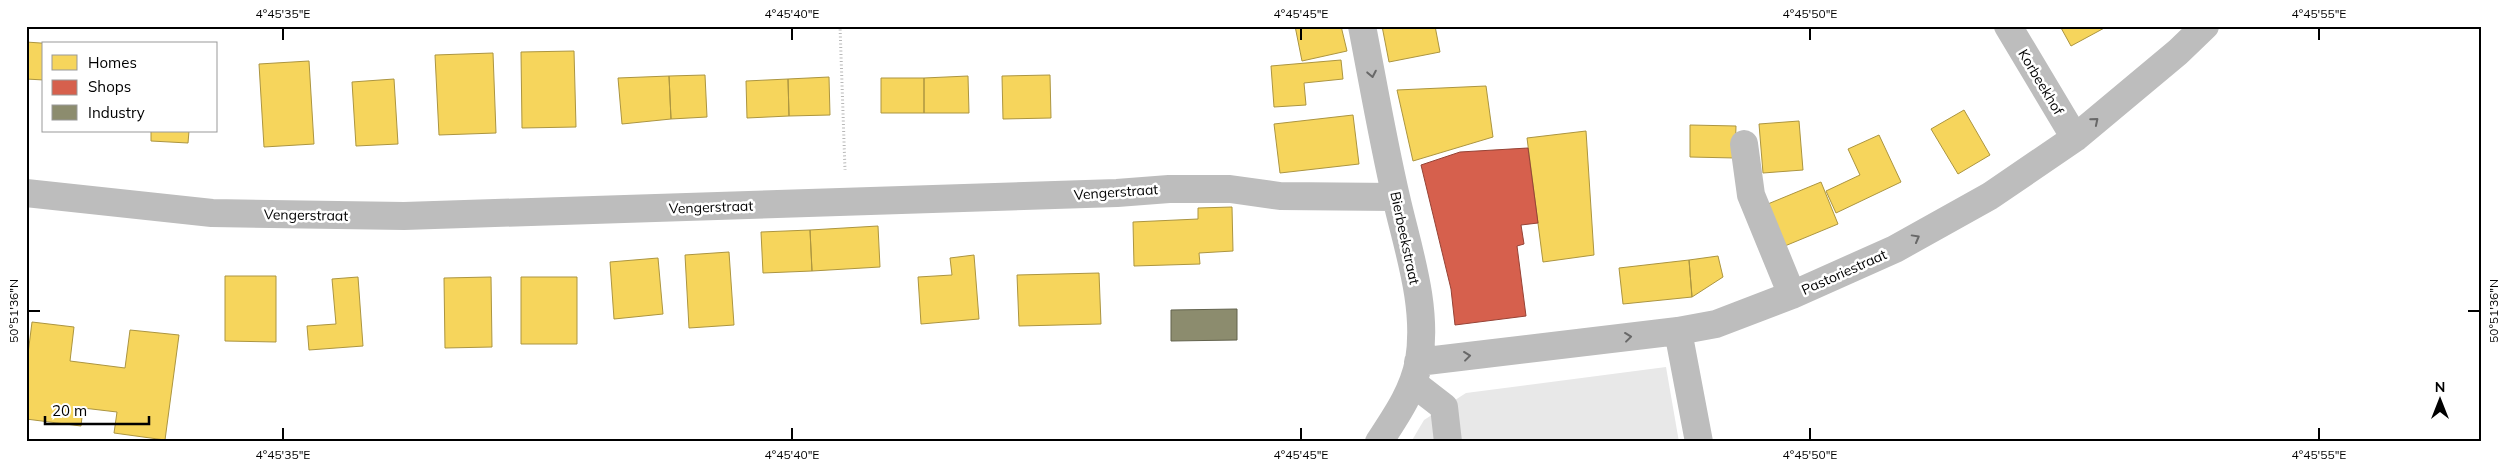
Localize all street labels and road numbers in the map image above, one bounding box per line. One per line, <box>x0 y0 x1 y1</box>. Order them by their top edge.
street label: Korbeekhof <box>2014 46 2068 118</box>
street label: Vengerstraat <box>1073 180 1159 204</box>
street label: Bierbeekstraat <box>1386 190 1424 286</box>
street label: Vengerstraat <box>669 197 754 217</box>
street label: Vengerstraat <box>264 205 348 225</box>
street label: Pastoriestraat <box>1799 245 1889 299</box>

